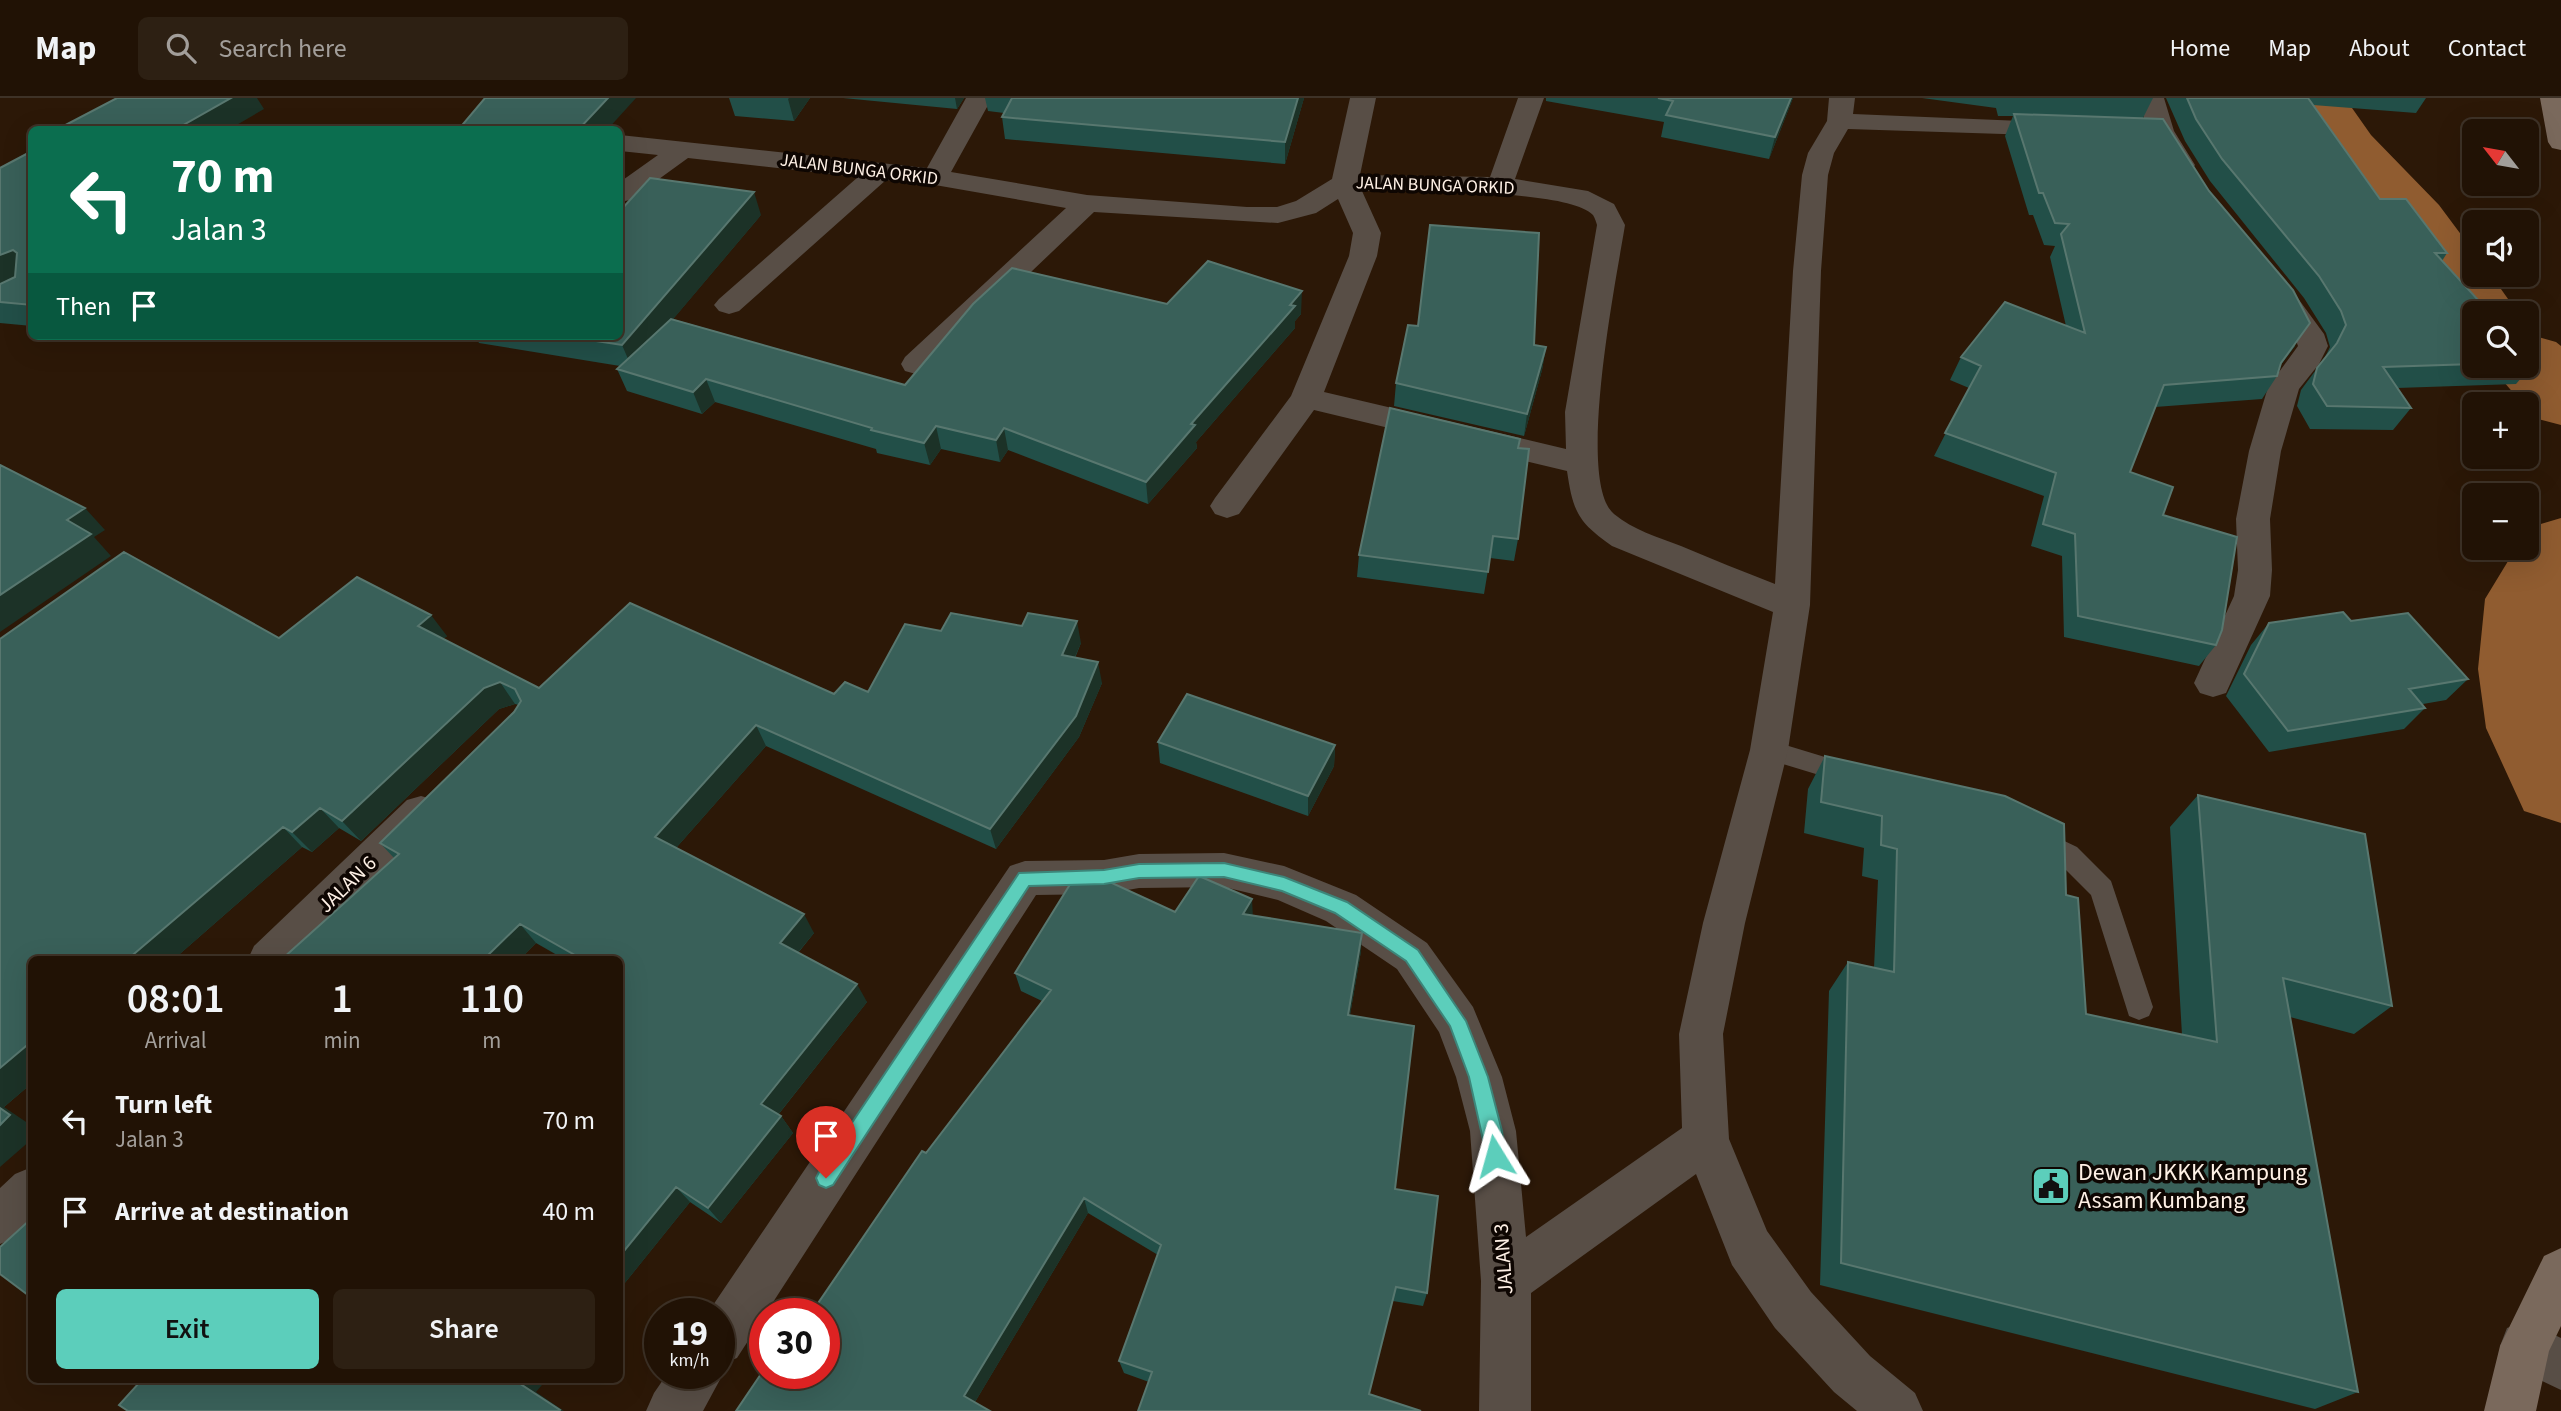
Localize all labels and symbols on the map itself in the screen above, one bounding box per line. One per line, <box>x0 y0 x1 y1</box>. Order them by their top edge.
north arrow <box>2462 119 2539 196</box>
street label: JALAN BUNGA ORKID <box>779 147 939 192</box>
street label: JALAN BUNGA ORKID <box>1355 170 1515 201</box>
street label: JALAN 6 <box>311 848 383 920</box>
pin <box>796 1106 856 1178</box>
position arrow <box>1458 1119 1532 1193</box>
place label: Dewan JKKK Kampung Assam Kumbang <box>2078 1155 2307 1218</box>
public building icon: Dewan JKKK Kampung Assam Kumbang <box>2030 1165 2072 1207</box>
street label: JALAN 3 <box>1486 1222 1520 1296</box>
speed limit sign: 30 <box>749 1298 840 1389</box>

